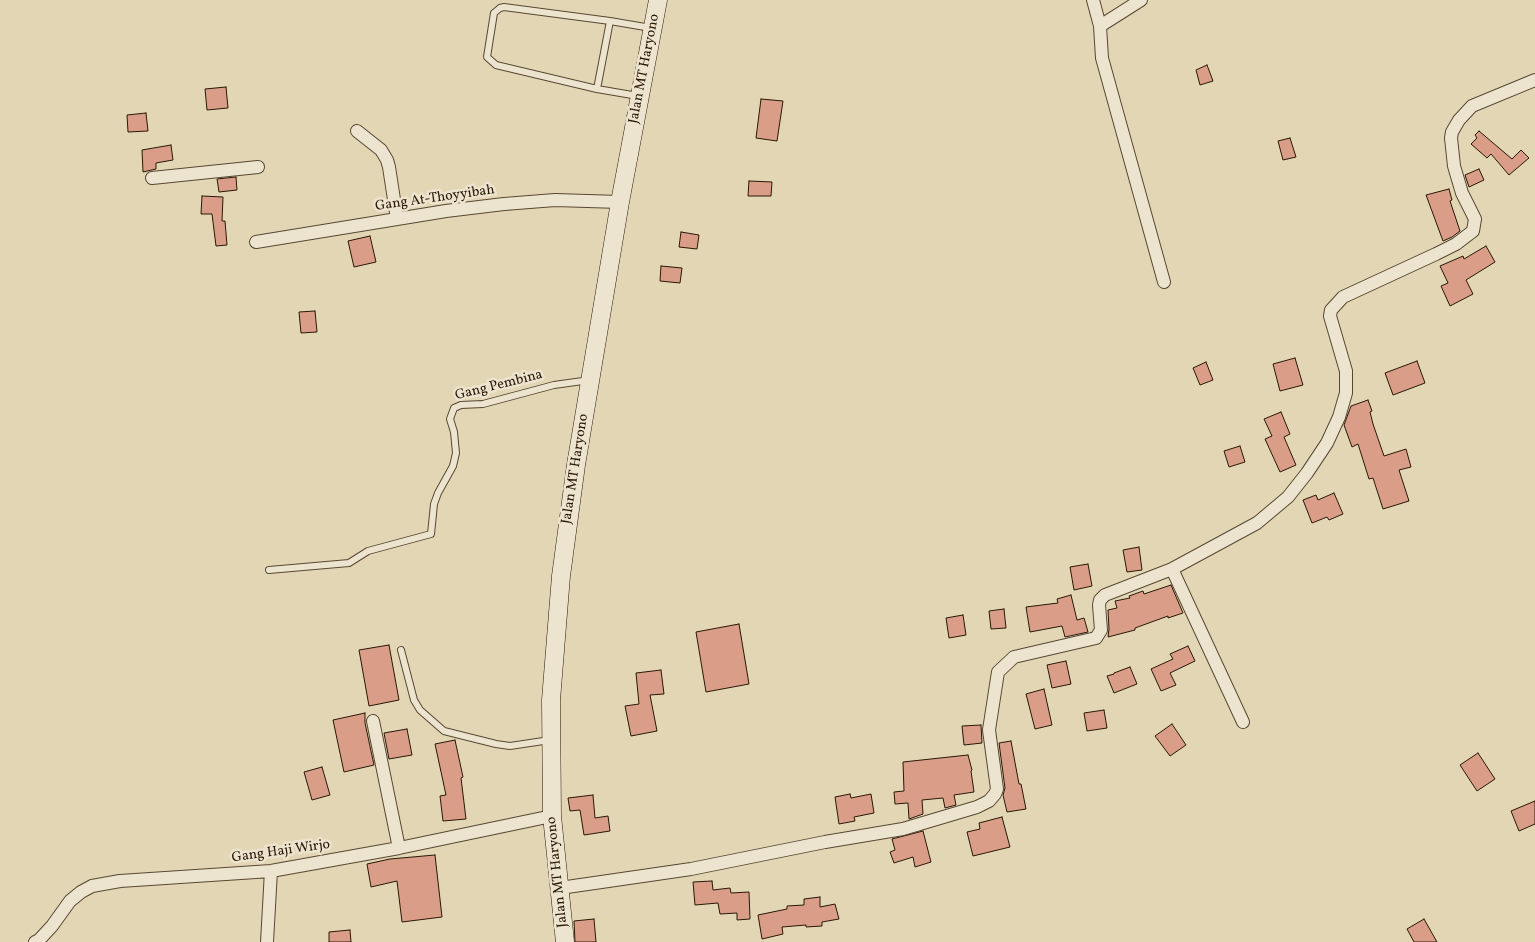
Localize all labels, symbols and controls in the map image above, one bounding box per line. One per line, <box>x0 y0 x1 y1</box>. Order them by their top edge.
street label: Jalan MT Haryono <box>626 13 664 125</box>
street label: Gang At-Thoyyibah <box>374 182 496 216</box>
street label: Gang Pembina <box>453 367 545 405</box>
street label: Jalan MT Haryono <box>559 413 593 525</box>
street label: Jalan MT Haryono <box>544 816 572 928</box>
street label: Gang Haji Wirjo <box>231 837 331 867</box>

